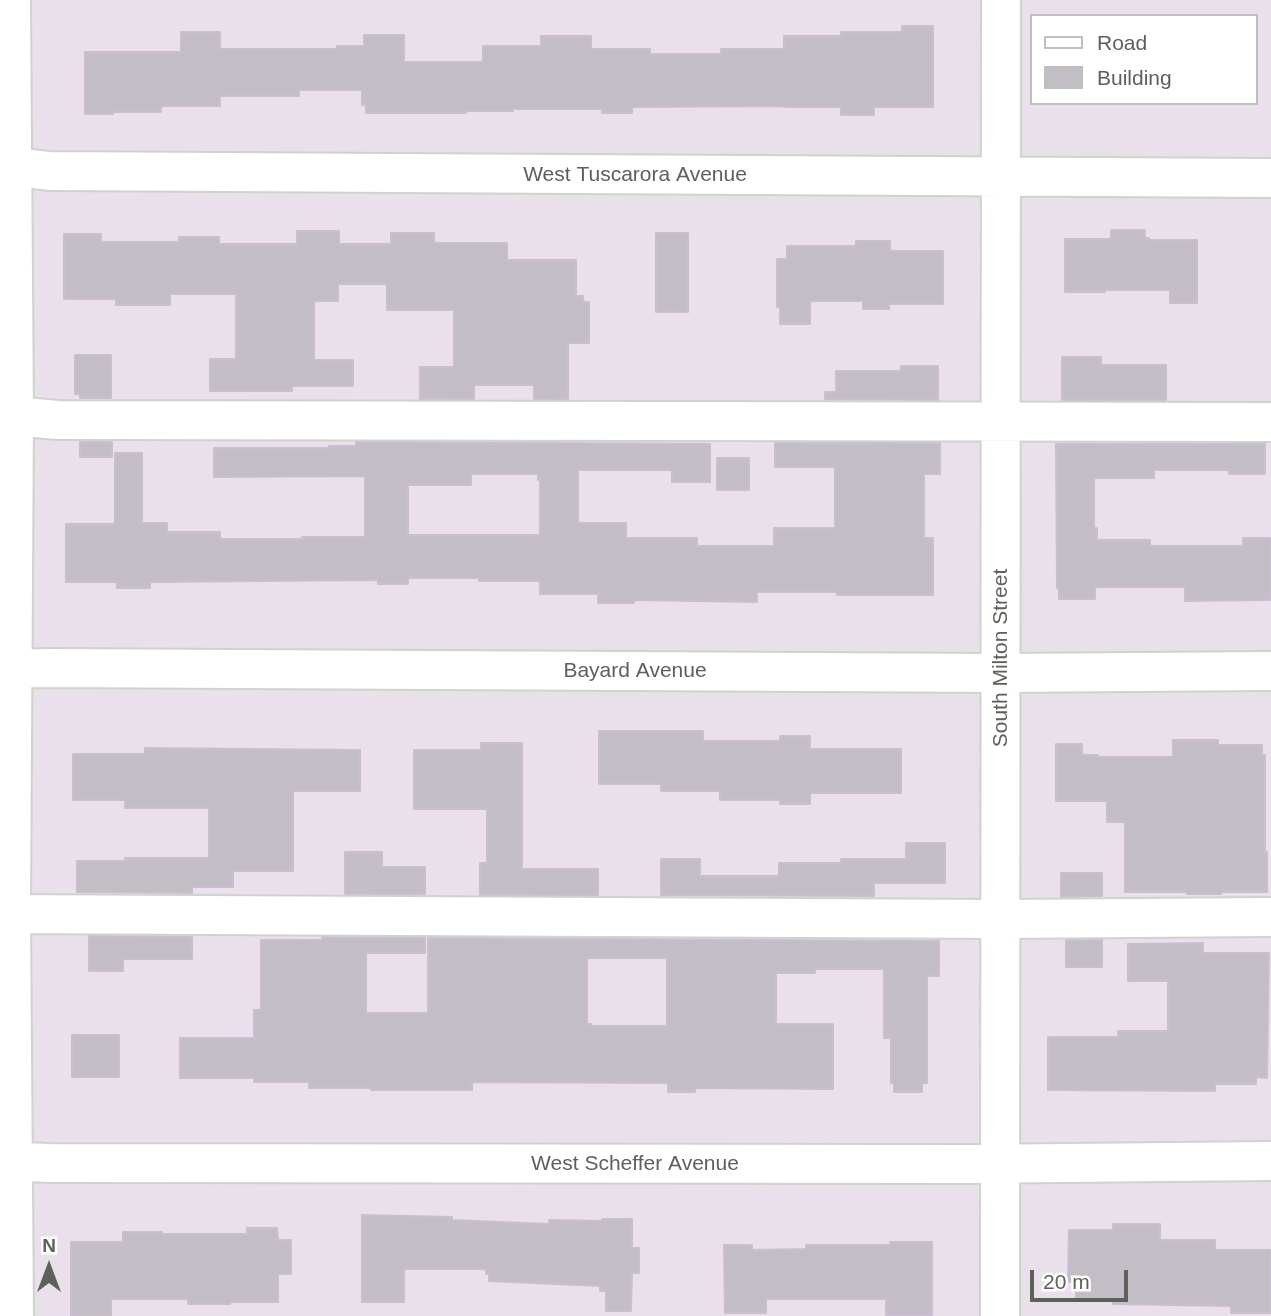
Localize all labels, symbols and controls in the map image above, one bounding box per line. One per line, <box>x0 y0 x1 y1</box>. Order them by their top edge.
legend <box>1030 14 1257 105</box>
text: Road <box>1097 31 1147 54</box>
text: Building <box>1097 66 1172 89</box>
street label: West Tuscarora Avenue <box>523 162 747 188</box>
street label: South Milton Street <box>988 569 1014 747</box>
street label: Bayard Avenue <box>563 658 707 684</box>
street label: West Scheffer Avenue <box>531 1151 739 1177</box>
north arrow <box>14 1232 84 1302</box>
text: N <box>42 1235 56 1256</box>
scale bar <box>1033 1256 1131 1300</box>
text: 20 m <box>1043 1270 1090 1293</box>

